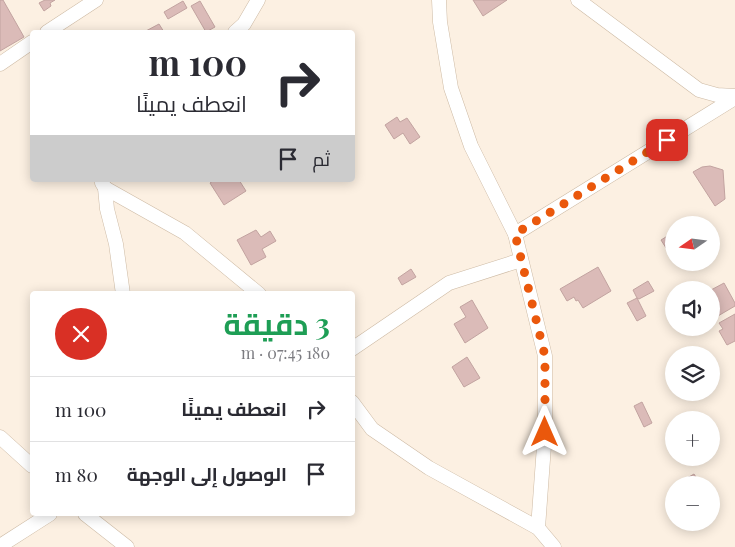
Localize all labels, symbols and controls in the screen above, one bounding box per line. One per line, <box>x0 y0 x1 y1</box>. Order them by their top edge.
text: 100 m <box>149 38 247 85</box>
icon: right <box>265 50 330 115</box>
text: انعطف يمينًا <box>136 88 247 118</box>
pin <box>646 119 688 161</box>
icon: arrive <box>653 126 681 154</box>
icon: arrive <box>274 145 302 173</box>
text: ثم <box>312 145 330 171</box>
north arrow <box>665 216 720 271</box>
map controls <box>665 216 720 531</box>
button: sound <box>665 281 720 336</box>
text: 3 دقيقة <box>224 303 330 343</box>
button: close <box>55 308 107 360</box>
text: 180 m · 07:45 <box>241 342 330 363</box>
button: layers <box>665 346 720 401</box>
text: انعطف يمينًا <box>181 395 287 421</box>
icon: right <box>302 395 330 423</box>
text: 100 m <box>55 396 106 422</box>
position arrow <box>518 405 570 457</box>
button: + <box>665 411 720 466</box>
text: الوصول إلى الوجهة <box>127 460 287 486</box>
icon: arrive <box>302 460 330 488</box>
text: 80 m <box>55 461 98 487</box>
button: − <box>665 476 720 531</box>

